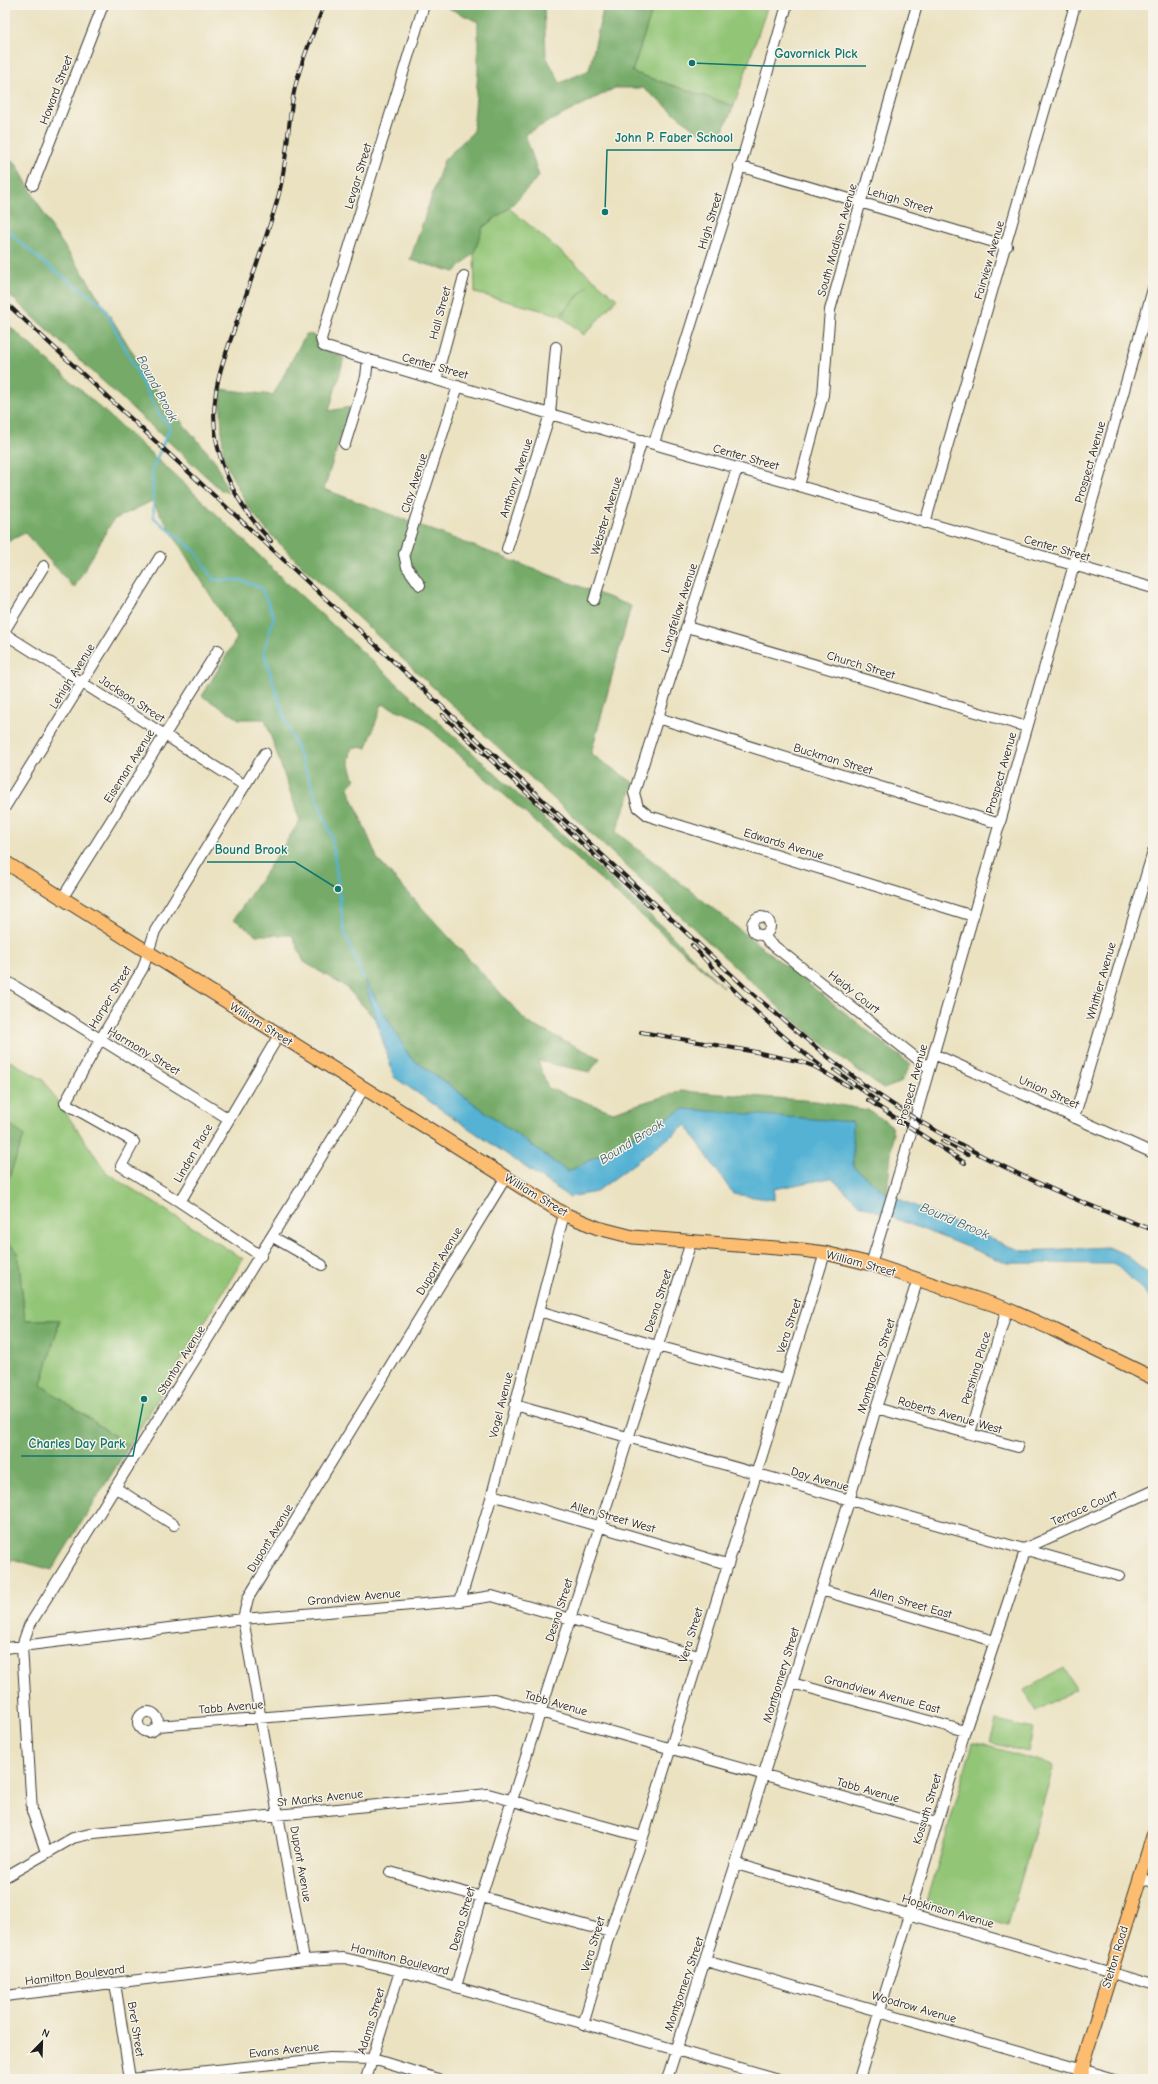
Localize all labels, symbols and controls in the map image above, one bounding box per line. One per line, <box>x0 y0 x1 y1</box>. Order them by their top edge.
callout: Gavornick Pick <box>767 41 866 66</box>
text: Gavornick Pick <box>774 46 858 61</box>
street label: Howard Street <box>36 53 76 127</box>
callout: John P. Faber School <box>607 125 741 150</box>
text: John P. Faber School <box>615 130 733 145</box>
street label: Levgar Street <box>341 141 375 211</box>
street label: South Madison Avenue <box>814 182 860 298</box>
street label: Lehigh Street <box>866 183 935 217</box>
street label: High Street <box>695 191 725 251</box>
street label: Fairview Avenue <box>971 219 1007 301</box>
street label: Hall Street <box>426 284 454 341</box>
street label: Center Street <box>400 350 470 382</box>
water label: Bound Brook <box>134 352 182 425</box>
street label: Prospect Avenue <box>1072 419 1108 505</box>
street label: Anthony Avenue <box>497 437 535 519</box>
street label: Center Street <box>711 441 781 473</box>
street label: Clay Avenue <box>398 451 430 515</box>
street label: Webster Avenue <box>587 475 625 557</box>
street label: Center Street <box>1022 532 1092 564</box>
street label: Longfellow Avenue <box>658 561 700 655</box>
street label: Lehigh Avenue <box>46 641 98 711</box>
street label: Church Street <box>825 648 897 682</box>
street label: Jackson Street <box>97 673 168 726</box>
street label: Eiseman Avenue <box>101 727 157 805</box>
street label: Prospect Avenue <box>983 730 1019 816</box>
street label: Buckman Street <box>792 740 875 778</box>
street label: Edwards Avenue <box>742 825 826 863</box>
callout: Bound Brook <box>207 837 295 862</box>
text: Bound Brook <box>215 842 288 857</box>
street label: Whittier Avenue <box>1083 940 1119 1022</box>
street label: Harper Street <box>86 963 135 1031</box>
street label: Heidy Court <box>826 968 883 1017</box>
street label: William Street <box>227 999 295 1049</box>
street label: Harmony Street <box>105 1024 183 1078</box>
street label: Prospect Avenue <box>894 1042 930 1128</box>
street label: Union Street <box>1017 1072 1082 1112</box>
water label: Bound Brook <box>596 1115 667 1167</box>
street label: Linden Place <box>171 1121 215 1185</box>
street label: William Street <box>502 1171 571 1220</box>
water label: Bound Brook <box>918 1199 992 1242</box>
street label: Dupont Avenue <box>413 1224 465 1298</box>
street label: William Street <box>825 1247 898 1279</box>
street label: Desna Street <box>641 1267 675 1334</box>
street label: Vera Street <box>774 1296 805 1355</box>
street label: Montgomery Street <box>854 1316 898 1415</box>
street label: Stanton Avenue <box>154 1323 208 1397</box>
street label: Pershing Place <box>958 1330 994 1406</box>
street label: Vogel Avenue <box>486 1371 516 1439</box>
street label: Roberts Avenue West <box>896 1393 1004 1437</box>
callout: Charles Day Park <box>21 1431 133 1456</box>
text: Charles Day Park <box>29 1436 126 1451</box>
street label: Day Avenue <box>789 1464 851 1494</box>
street label: Terrace Court <box>1049 1487 1120 1529</box>
street label: Allen Street West <box>569 1498 657 1536</box>
street label: Dupont Avenue <box>244 1501 296 1575</box>
street label: Desna Street <box>542 1576 576 1643</box>
street label: Allen Street East <box>868 1585 954 1622</box>
street label: Grandview Avenue <box>307 1586 401 1608</box>
street label: Vera Street <box>676 1605 706 1664</box>
street label: Montgomery Street <box>760 1625 802 1724</box>
street label: Grandview Avenue East <box>822 1672 942 1716</box>
street label: Tabb Avenue <box>523 1687 589 1719</box>
street label: Tabb Avenue <box>198 1697 264 1717</box>
street label: Kossuth Street <box>910 1772 945 1846</box>
street label: Tabb Avenue <box>835 1774 901 1806</box>
street label: St Marks Avenue <box>276 1787 364 1809</box>
street label: Dupont Avenue <box>287 1825 315 1903</box>
street label: Desna Street <box>446 1885 478 1952</box>
street label: Hopkinson Avenue <box>900 1891 996 1931</box>
street label: Vera Street <box>578 1914 608 1973</box>
street label: Stelton Road <box>1099 1924 1131 1990</box>
street label: Montgomery Street <box>661 1934 707 2033</box>
street label: Hamilton Boulevard <box>350 1940 450 1978</box>
street label: Hamilton Boulevard <box>24 1962 126 1988</box>
street label: Adams Street <box>354 1986 388 2056</box>
street label: Woodrow Avenue <box>870 1988 958 2026</box>
street label: Bret Street <box>125 2001 147 2058</box>
north arrow <box>22 2022 62 2062</box>
text: N <box>40 2026 52 2041</box>
street label: Evans Avenue <box>248 2039 320 2061</box>

